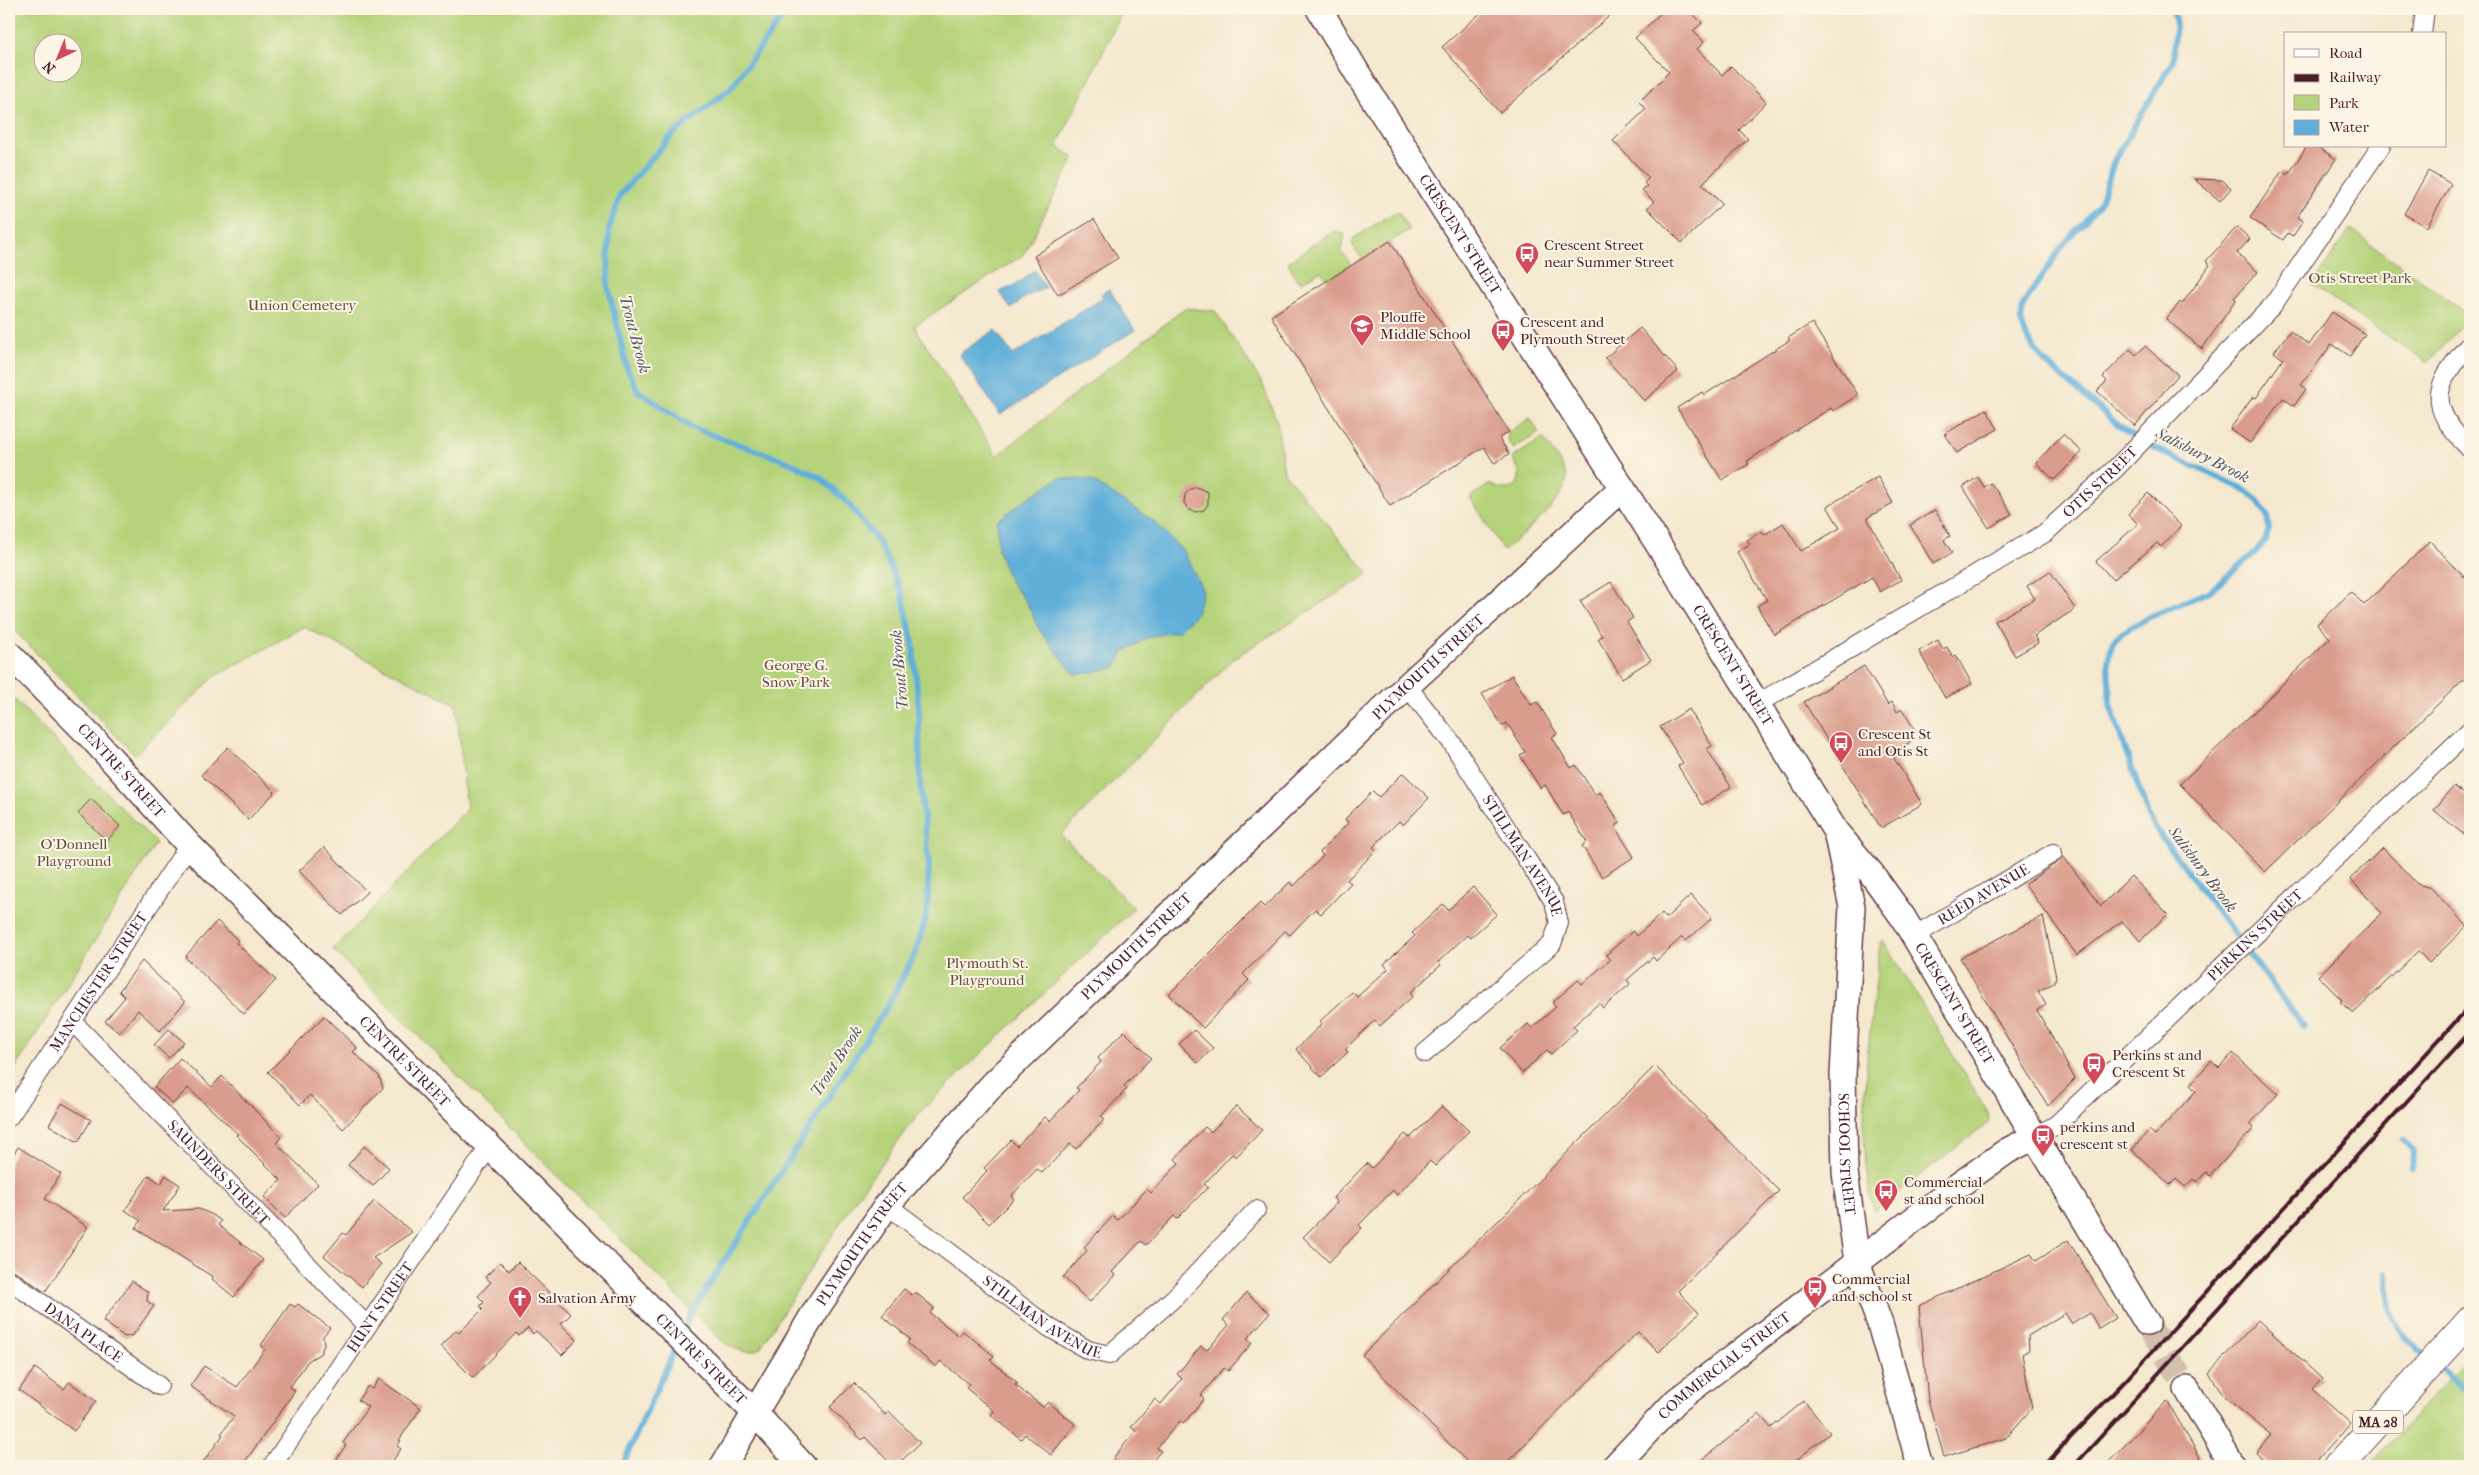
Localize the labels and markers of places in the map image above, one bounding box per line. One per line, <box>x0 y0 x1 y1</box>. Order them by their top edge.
place label: Crescent Street near Summer Street <box>1544 236 1675 271</box>
bus stop icon: Crescent Street near Summer Street <box>1514 241 1540 275</box>
place label: Plouffe Middle School <box>1380 308 1471 343</box>
school or university icon: Plouffe Middle School <box>1349 313 1375 347</box>
place label: Crescent and Plymouth Street <box>1520 313 1626 348</box>
bus stop icon: Crescent and Plymouth Street <box>1490 318 1516 352</box>
place label: Crescent St and Otis St <box>1858 725 1932 760</box>
bus stop icon: Crescent St and Otis St <box>1828 730 1854 764</box>
place label: Perkins st and Crescent St <box>2112 1046 2203 1081</box>
bus stop icon: Perkins st and Crescent St <box>2081 1051 2107 1085</box>
place label: perkins and crescent st <box>2059 1118 2136 1153</box>
bus stop icon: perkins and crescent st <box>2030 1123 2056 1157</box>
place label: Commercial st and school <box>1904 1173 1985 1208</box>
bus stop icon: Commercial st and school <box>1873 1178 1899 1212</box>
place label: Commercial and school st <box>1832 1270 1913 1305</box>
bus stop icon: Commercial and school st <box>1802 1275 1828 1309</box>
church icon: Salvation Army <box>507 1285 533 1319</box>
place label: Salvation Army <box>538 1289 637 1307</box>

